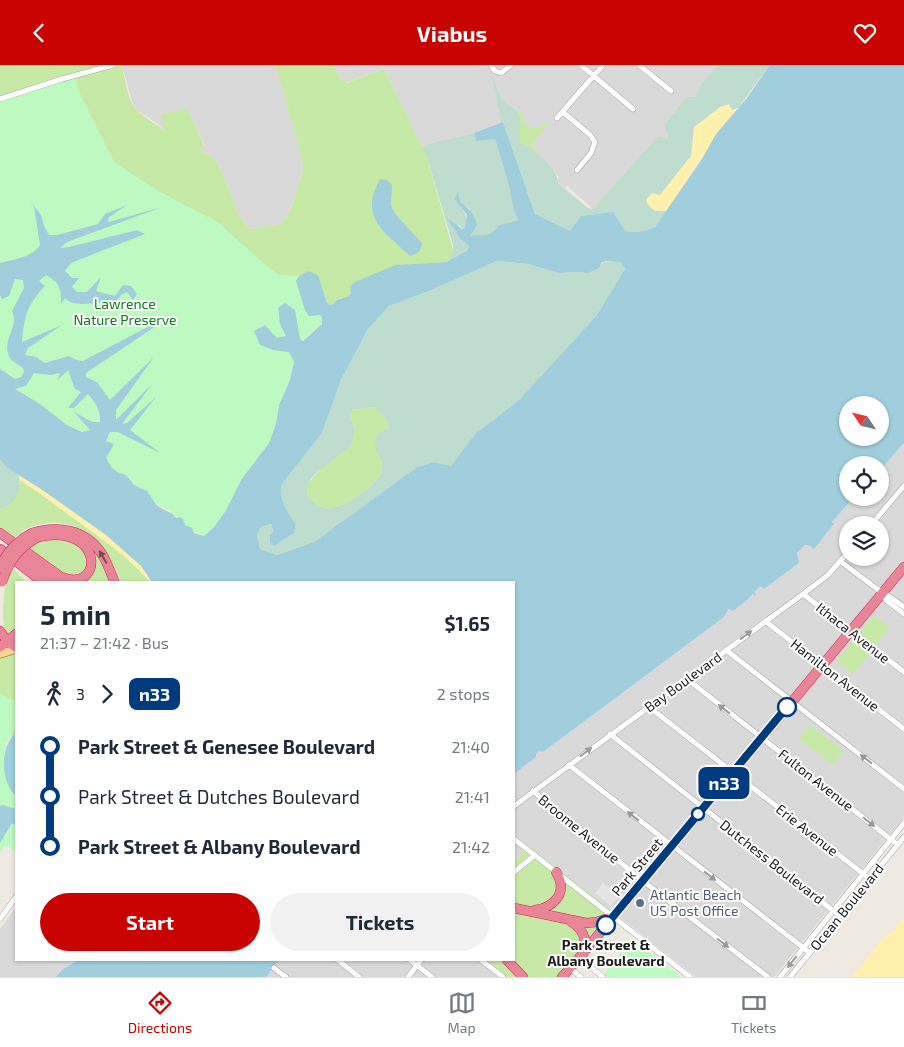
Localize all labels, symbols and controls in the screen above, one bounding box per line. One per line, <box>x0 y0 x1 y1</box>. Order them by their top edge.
icon: back <box>25 19 53 47</box>
icon: heart <box>851 19 879 47</box>
text: Viabus <box>417 20 487 46</box>
park label: Lawrence Nature Preserve <box>73 295 177 328</box>
north arrow <box>839 396 889 446</box>
map controls <box>839 396 889 566</box>
button: locate <box>839 456 889 506</box>
button: layers <box>839 516 889 566</box>
one-way arrow <box>99 550 107 565</box>
text: 5 min <box>40 597 111 631</box>
street label: Ithaca Avenue <box>813 598 894 667</box>
text: $1.65 <box>444 612 490 635</box>
one-way arrow <box>739 630 752 641</box>
text: 21:37 – 21:42 · Bus <box>40 633 169 652</box>
street label: Hamilton Avenue <box>788 635 883 715</box>
street label: Bay Boulevard <box>641 648 725 715</box>
icon: walk <box>40 680 68 708</box>
icon: forward <box>93 680 121 708</box>
text: n33 <box>139 683 170 705</box>
text: 3 <box>76 684 85 703</box>
text: 2 stops <box>437 684 490 703</box>
unlabelled marker <box>777 697 797 717</box>
one-way arrow <box>718 703 731 714</box>
text: Park Street & Genesee Boulevard <box>78 735 375 758</box>
text: 21:40 <box>451 737 490 756</box>
street label: Fulton Avenue <box>775 745 857 814</box>
one-way arrow <box>579 747 593 757</box>
one-way arrow <box>860 753 873 764</box>
line badge: n33 <box>695 767 753 799</box>
text: n33 <box>708 772 740 794</box>
text: Park Street & Dutches Boulevard <box>78 785 360 808</box>
text: 21:41 <box>455 787 490 806</box>
street label: Broome Avenue <box>535 791 623 867</box>
street label: Erie Avenue <box>773 800 842 859</box>
unlabelled marker <box>691 807 705 821</box>
one-way arrow <box>627 810 640 821</box>
street label: Dutchess Boulevard <box>717 816 828 907</box>
one-way arrow <box>862 817 876 827</box>
street label: Park Street <box>607 834 666 899</box>
text: Park Street & Albany Boulevard <box>78 835 361 858</box>
text: 21:42 <box>452 837 490 856</box>
street label: Ocean Boulevard <box>806 860 887 954</box>
one-way arrow <box>703 871 717 881</box>
place label: Atlantic Beach US Post Office <box>650 886 742 919</box>
button: Start <box>40 893 260 951</box>
button: Tickets <box>270 893 490 951</box>
marker: Atlantic Beach US Post Office <box>634 897 646 909</box>
marker: Park Street & Albany Boulevard <box>596 915 616 935</box>
place label: Park Street & Albany Boulevard <box>547 936 665 969</box>
one-way arrow <box>716 937 729 948</box>
one-way arrow <box>786 956 797 969</box>
tab: Directions <box>128 989 192 1036</box>
tab: Map <box>448 989 476 1036</box>
tab: Tickets <box>731 989 776 1036</box>

